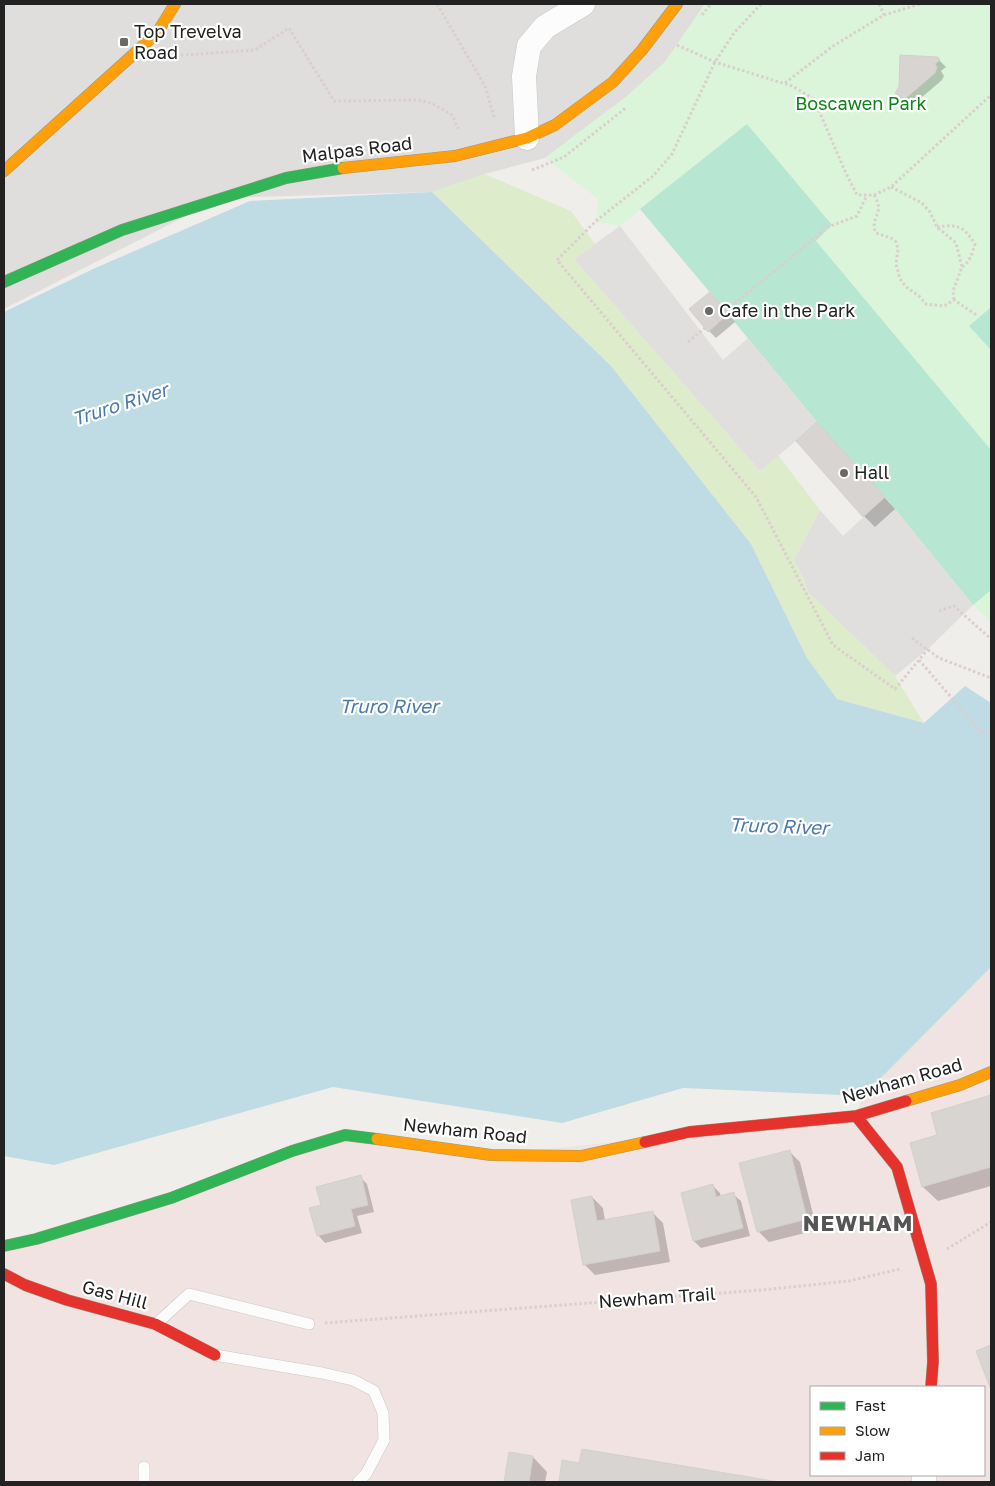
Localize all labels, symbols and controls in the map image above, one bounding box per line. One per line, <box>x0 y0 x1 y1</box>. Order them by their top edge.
place label: Top Trevelva Road <box>134 20 242 63</box>
marker: Top Trevelva Road <box>118 36 130 48</box>
park label: Boscawen Park <box>795 92 927 114</box>
street label: Malpas Road <box>301 131 413 167</box>
place label: Cafe in the Park <box>719 299 855 321</box>
marker: Cafe in the Park <box>703 305 715 317</box>
water label: Truro River <box>69 376 173 430</box>
place label: Hall <box>854 461 890 483</box>
marker: Hall <box>838 467 850 479</box>
water label: Truro River <box>339 694 441 717</box>
water label: Truro River <box>729 812 831 839</box>
street label: Newham Road <box>839 1052 964 1108</box>
street label: Newham Road <box>402 1113 528 1147</box>
district label: NEWHAM <box>803 1209 913 1236</box>
street label: Gas Hill <box>80 1275 151 1313</box>
street label: Newham Trail <box>598 1282 716 1312</box>
legend <box>810 1386 985 1476</box>
text: Fast <box>855 1396 886 1414</box>
text: Slow <box>855 1421 890 1439</box>
text: Jam <box>855 1446 885 1464</box>

